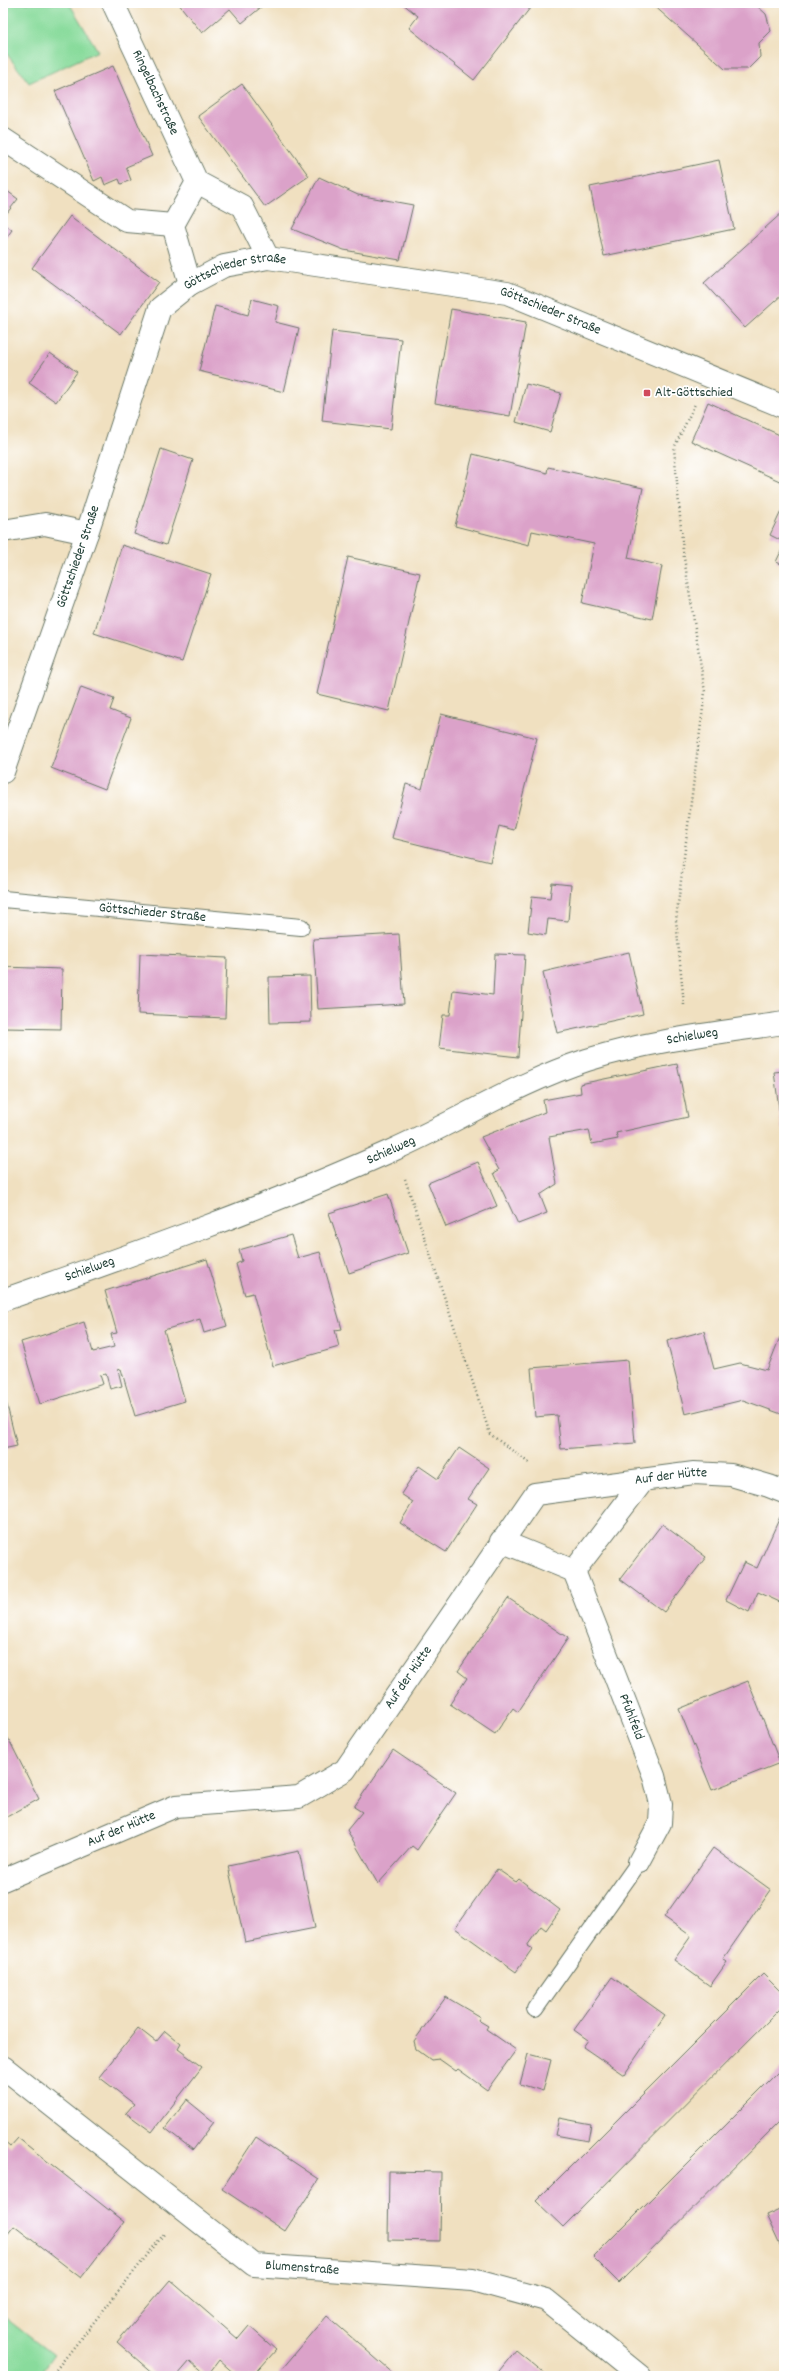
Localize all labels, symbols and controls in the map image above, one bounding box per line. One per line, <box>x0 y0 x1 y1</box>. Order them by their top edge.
street label: Ringelbachstraße <box>126 47 184 138</box>
street label: Göttschieder Straße <box>179 248 288 296</box>
street label: Göttschieder Straße <box>499 282 604 341</box>
place label: Alt-Göttschied <box>655 383 733 403</box>
marker: Alt-Göttschied <box>642 388 652 398</box>
street label: Göttschieder Straße <box>51 503 105 611</box>
street label: Göttschieder Straße <box>98 898 207 928</box>
street label: Schielweg <box>665 1023 719 1051</box>
street label: Schielweg <box>364 1131 419 1170</box>
street label: Schielweg <box>62 1251 117 1288</box>
street label: Auf der Hütte <box>634 1463 708 1491</box>
street label: Auf der Hütte <box>380 1642 437 1713</box>
street label: Pfuhlfeld <box>613 1691 649 1743</box>
street label: Auf der Hütte <box>84 1806 159 1853</box>
street label: Blumenstraße <box>265 2256 340 2281</box>

